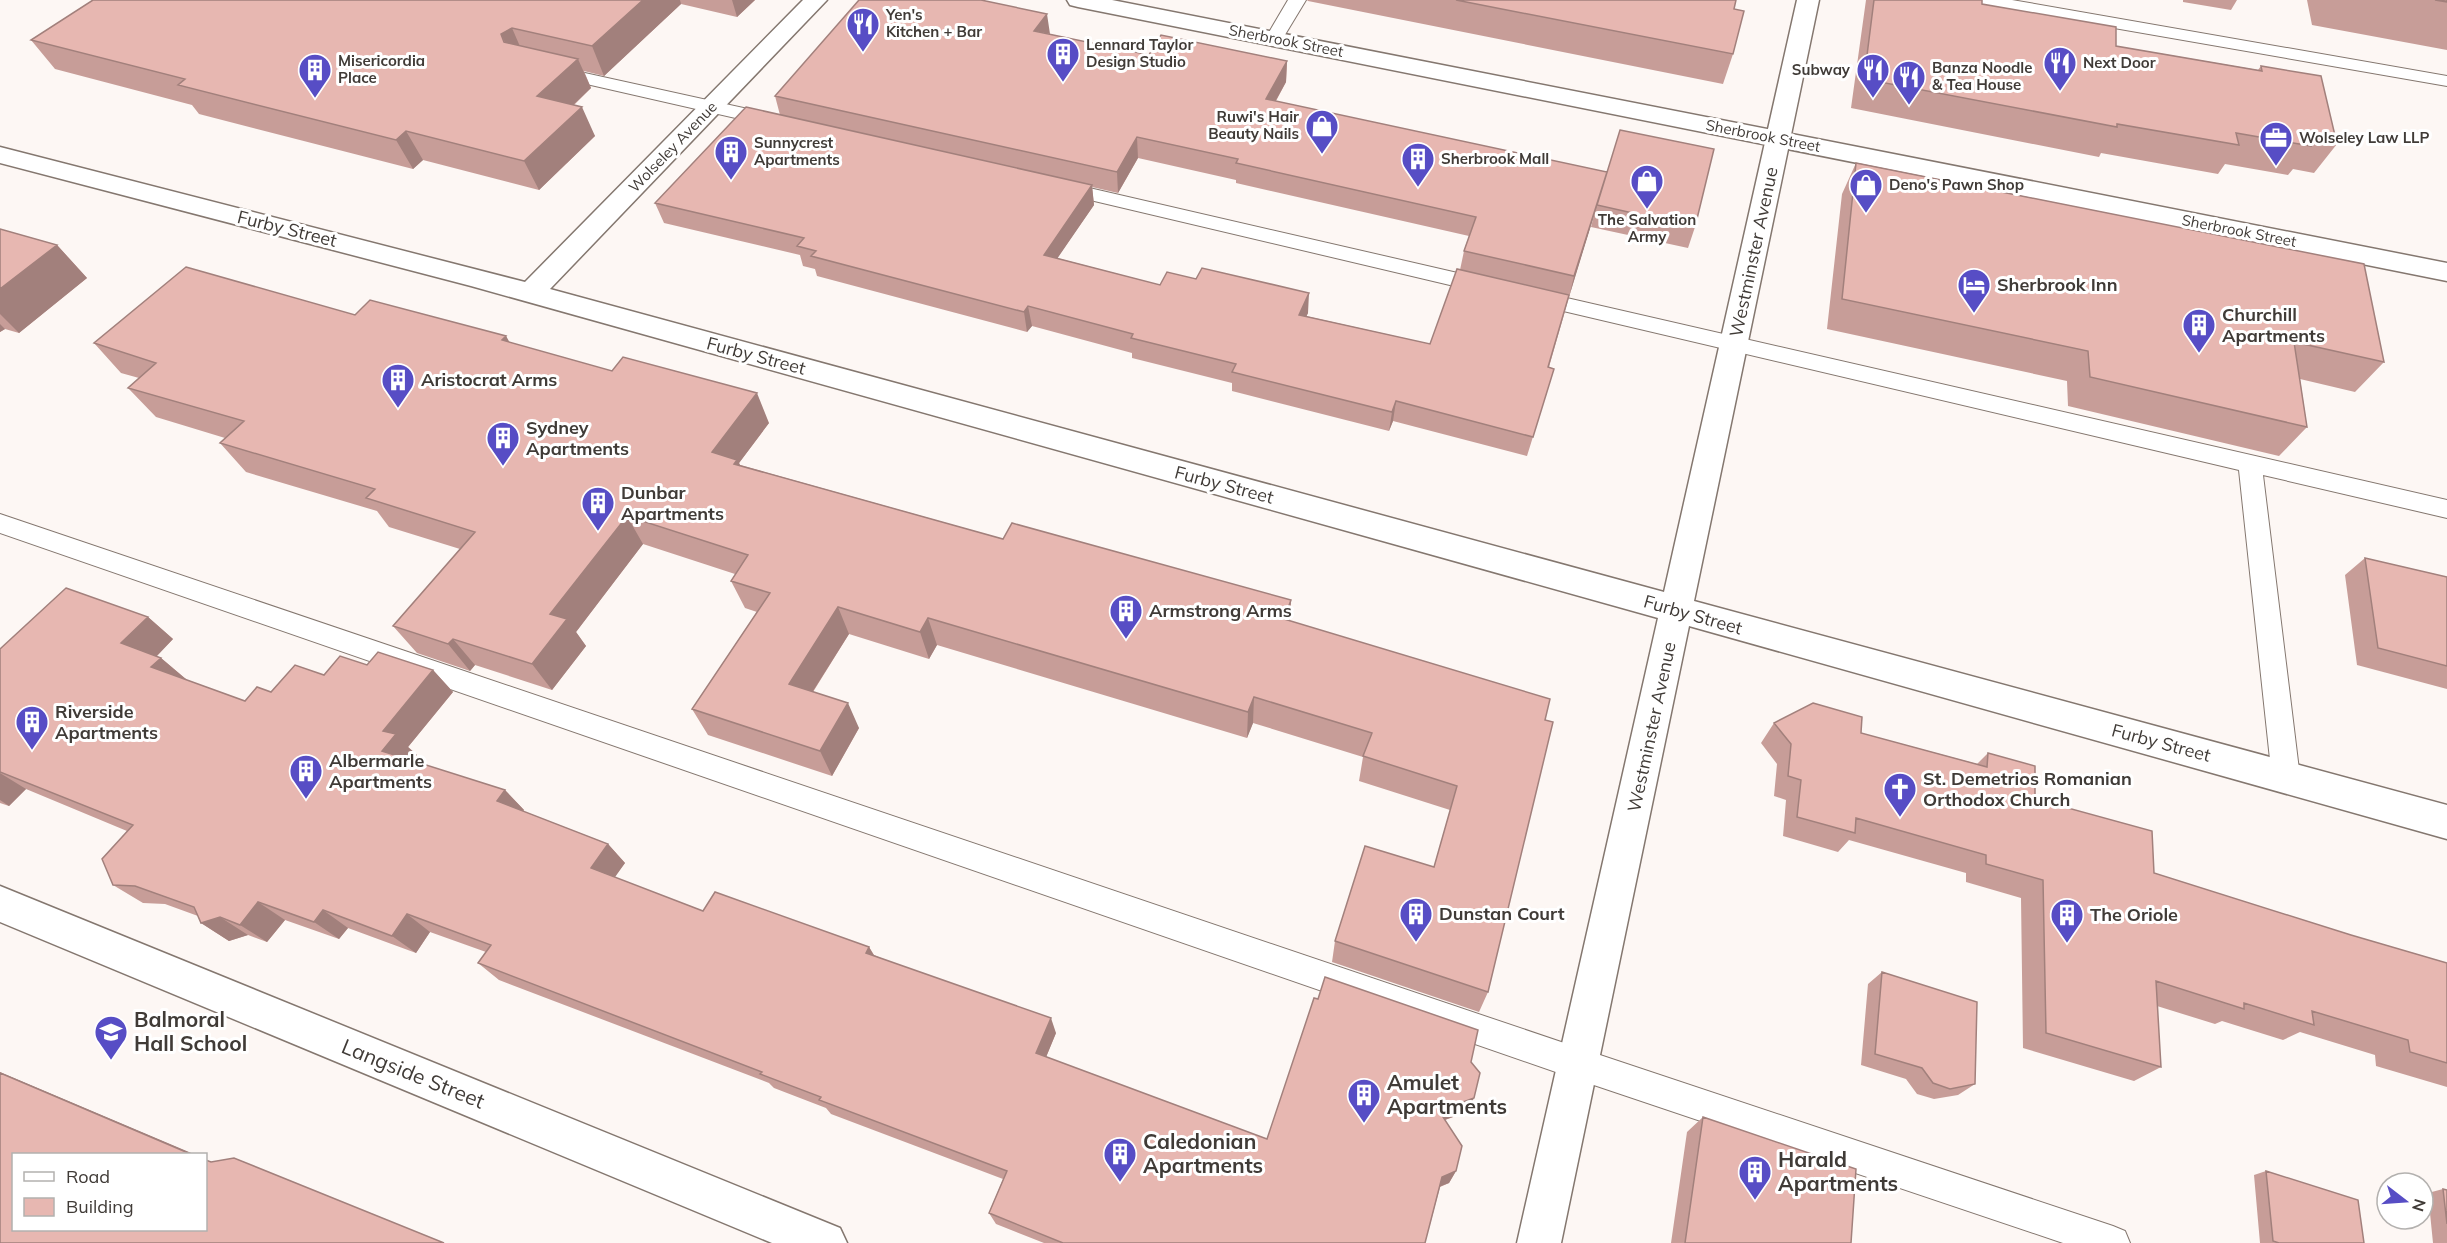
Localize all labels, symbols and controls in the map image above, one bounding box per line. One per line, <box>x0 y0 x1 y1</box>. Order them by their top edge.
place label: Yen's Kitchen + Bar <box>885 5 982 41</box>
restaurant icon: Yen's Kitchen + Bar <box>845 6 881 53</box>
street label: Sherbrook Street <box>1227 20 1345 61</box>
place label: Lennard Taylor Design Studio <box>1086 35 1193 71</box>
building icon: Lennard Taylor Design Studio <box>1045 36 1081 83</box>
restaurant icon: Next Door <box>2042 45 2078 92</box>
place label: Misericordia Place <box>338 51 425 87</box>
building icon: Misericordia Place <box>297 52 333 99</box>
restaurant icon: Subway <box>1855 52 1891 99</box>
place label: Next Door <box>2083 53 2156 72</box>
place label: Banza Noodle & Tea House <box>1932 58 2032 94</box>
restaurant icon: Banza Noodle & Tea House <box>1891 59 1927 106</box>
place label: Subway <box>1792 60 1851 79</box>
street label: Wolseley Avenue <box>624 97 721 196</box>
place label: Ruwi's Hair Beauty Nails <box>1208 107 1299 143</box>
shop icon: Ruwi's Hair Beauty Nails <box>1304 108 1340 155</box>
street label: Sherbrook Street <box>1704 115 1822 156</box>
office icon: Wolseley Law LLP <box>2258 120 2294 167</box>
place label: Wolseley Law LLP <box>2299 128 2429 147</box>
place label: Sunnycrest Apartments <box>754 133 840 169</box>
building icon: Sunnycrest Apartments <box>713 134 749 181</box>
building icon: Sherbrook Mall <box>1400 141 1436 188</box>
place label: Sherbrook Mall <box>1441 149 1549 168</box>
shop icon: The Salvation Army <box>1629 163 1665 210</box>
street label: Westminster Avenue <box>1724 165 1783 339</box>
shop icon: Deno's Pawn Shop <box>1848 167 1884 214</box>
place label: Deno's Pawn Shop <box>1889 175 2024 194</box>
street label: Furby Street <box>235 205 339 252</box>
place label: The Salvation Army <box>1598 210 1696 246</box>
street label: Sherbrook Street <box>2180 210 2298 251</box>
hotel icon: Sherbrook Inn <box>1956 267 1992 314</box>
place label: Sherbrook Inn <box>1997 273 2118 296</box>
place label: Churchill Apartments <box>2222 303 2325 347</box>
building icon: Churchill Apartments <box>2181 307 2217 354</box>
street label: Furby Street <box>704 331 808 380</box>
building icon: Aristocrat Arms <box>380 362 416 409</box>
place label: Aristocrat Arms <box>421 368 557 391</box>
place label: Sydney Apartments <box>526 416 629 460</box>
building icon: Sydney Apartments <box>485 420 521 467</box>
street label: Furby Street <box>1172 460 1276 509</box>
place label: Dunbar Apartments <box>621 481 724 525</box>
building icon: Dunbar Apartments <box>580 485 616 532</box>
street label: Furby Street <box>1641 589 1745 640</box>
building icon: Armstrong Arms <box>1108 593 1144 640</box>
place label: Armstrong Arms <box>1149 599 1292 622</box>
street label: Westminster Avenue <box>1622 640 1681 814</box>
place label: Riverside Apartments <box>55 700 158 744</box>
building icon: Riverside Apartments <box>14 704 50 751</box>
street label: Furby Street <box>2109 718 2213 767</box>
place label: Albermarle Apartments <box>329 749 432 793</box>
building icon: Albermarle Apartments <box>288 753 324 800</box>
place label: St. Demetrios Romanian Orthodox Church <box>1923 767 2132 811</box>
church icon: St. Demetrios Romanian Orthodox Church <box>1882 771 1918 818</box>
building icon: Dunstan Court <box>1398 896 1434 943</box>
building icon: The Oriole <box>2049 897 2085 944</box>
place label: Dunstan Court <box>1439 902 1565 925</box>
place label: The Oriole <box>2090 903 2178 926</box>
place label: Balmoral Hall School <box>134 1006 247 1056</box>
school or university icon: Balmoral Hall School <box>93 1014 129 1061</box>
street label: Langside Street <box>338 1033 489 1114</box>
place label: Amulet Apartments <box>1387 1069 1507 1119</box>
building icon: Amulet Apartments <box>1346 1077 1382 1124</box>
place label: Caledonian Apartments <box>1143 1128 1263 1178</box>
building icon: Caledonian Apartments <box>1102 1136 1138 1183</box>
place label: Harald Apartments <box>1778 1146 1898 1196</box>
legend <box>12 1153 207 1231</box>
building icon: Harald Apartments <box>1737 1154 1773 1201</box>
text: Road <box>66 1165 110 1188</box>
north arrow <box>2375 1171 2435 1231</box>
text: Building <box>66 1195 134 1218</box>
text: N <box>2408 1197 2431 1214</box>

